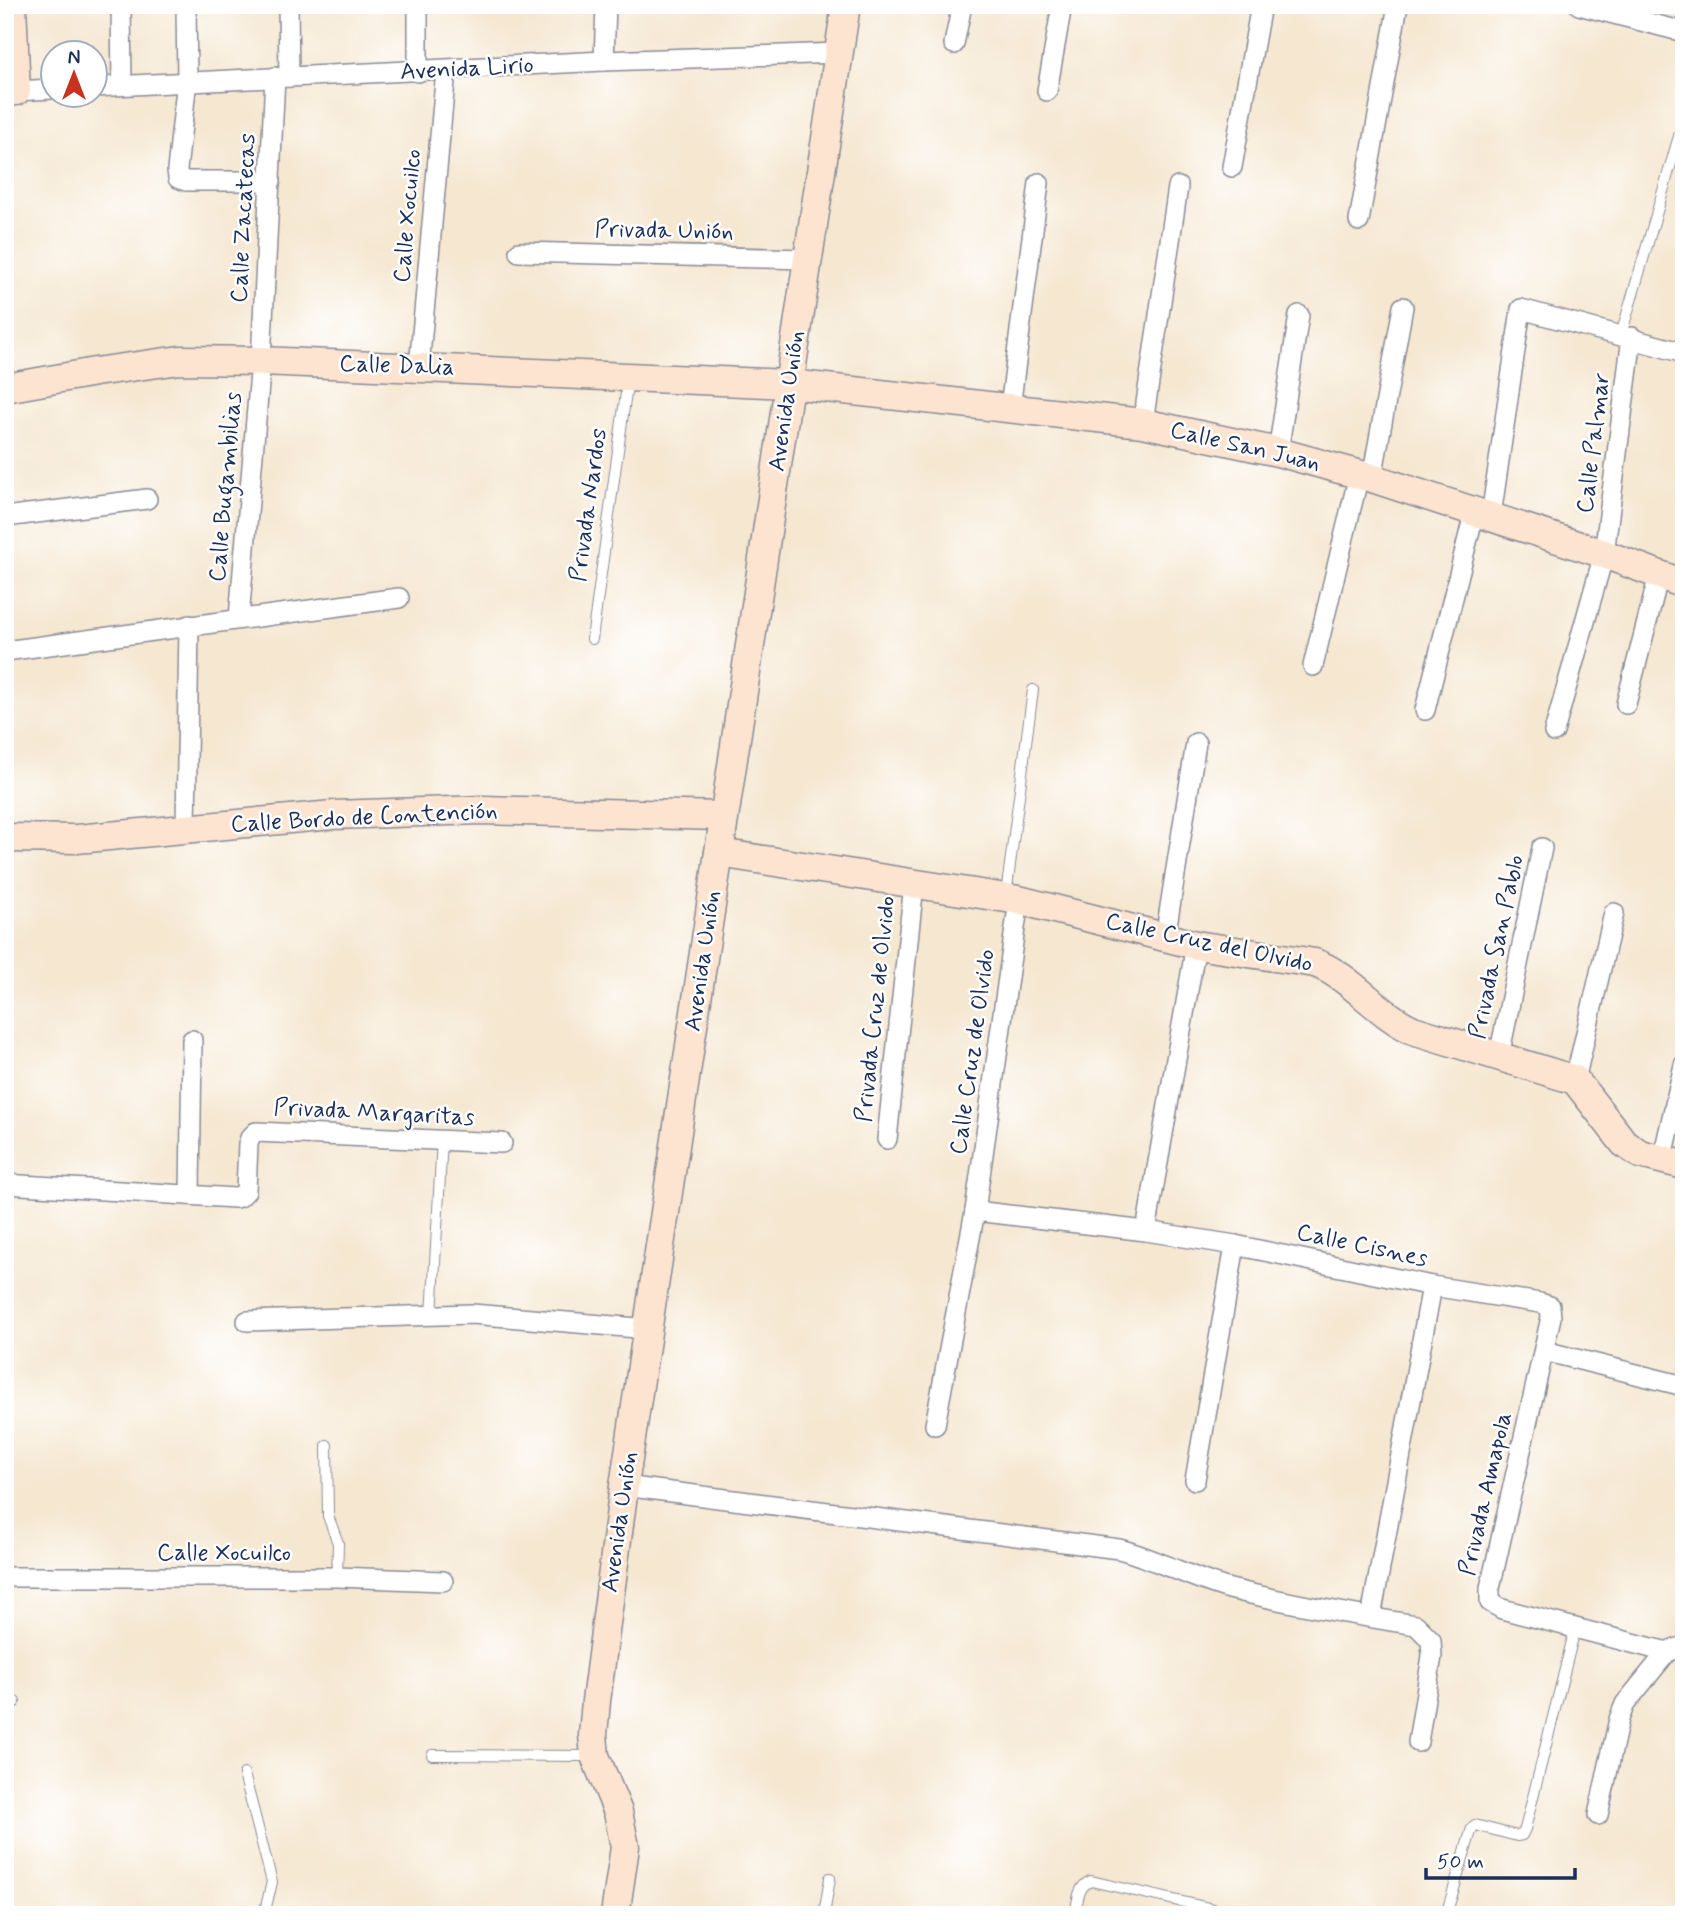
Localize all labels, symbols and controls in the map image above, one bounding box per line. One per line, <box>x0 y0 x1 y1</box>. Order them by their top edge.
north arrow <box>38 38 108 108</box>
text: N <box>68 46 80 71</box>
street label: Avenida Lirio <box>399 50 535 88</box>
street label: Calle Zacatecas <box>224 132 264 304</box>
street label: Calle Xocuilco <box>387 148 429 284</box>
street label: Privada Unión <box>594 214 734 248</box>
street label: Avenida Unión <box>762 328 812 474</box>
street label: Calle Dalia <box>339 348 455 384</box>
street label: Calle Palmar <box>1570 371 1618 515</box>
street label: Calle Bugambilias <box>202 390 253 584</box>
street label: Calle San Juan <box>1167 415 1323 479</box>
street label: Privada Nardos <box>563 426 615 584</box>
street label: Calle Bordo de Contención <box>230 796 498 840</box>
street label: Privada San Pablo <box>1462 852 1532 1042</box>
street label: Avenida Unión <box>678 888 728 1034</box>
street label: Privada Cruz de Olvido <box>849 894 903 1124</box>
street label: Calle Cruz del Olvido <box>1103 906 1315 980</box>
street label: Calle Cruz de Olvido <box>943 947 1003 1157</box>
street label: Privada Margaritas <box>273 1092 476 1134</box>
street label: Calle Cisnes <box>1294 1217 1431 1275</box>
street label: Privada Amapola <box>1452 1409 1520 1579</box>
street label: Avenida Unión <box>595 1449 645 1595</box>
street label: Calle Xocuilco <box>157 1538 291 1569</box>
scale bar <box>1426 1836 1575 1880</box>
text: 50 m <box>1437 1848 1484 1876</box>

